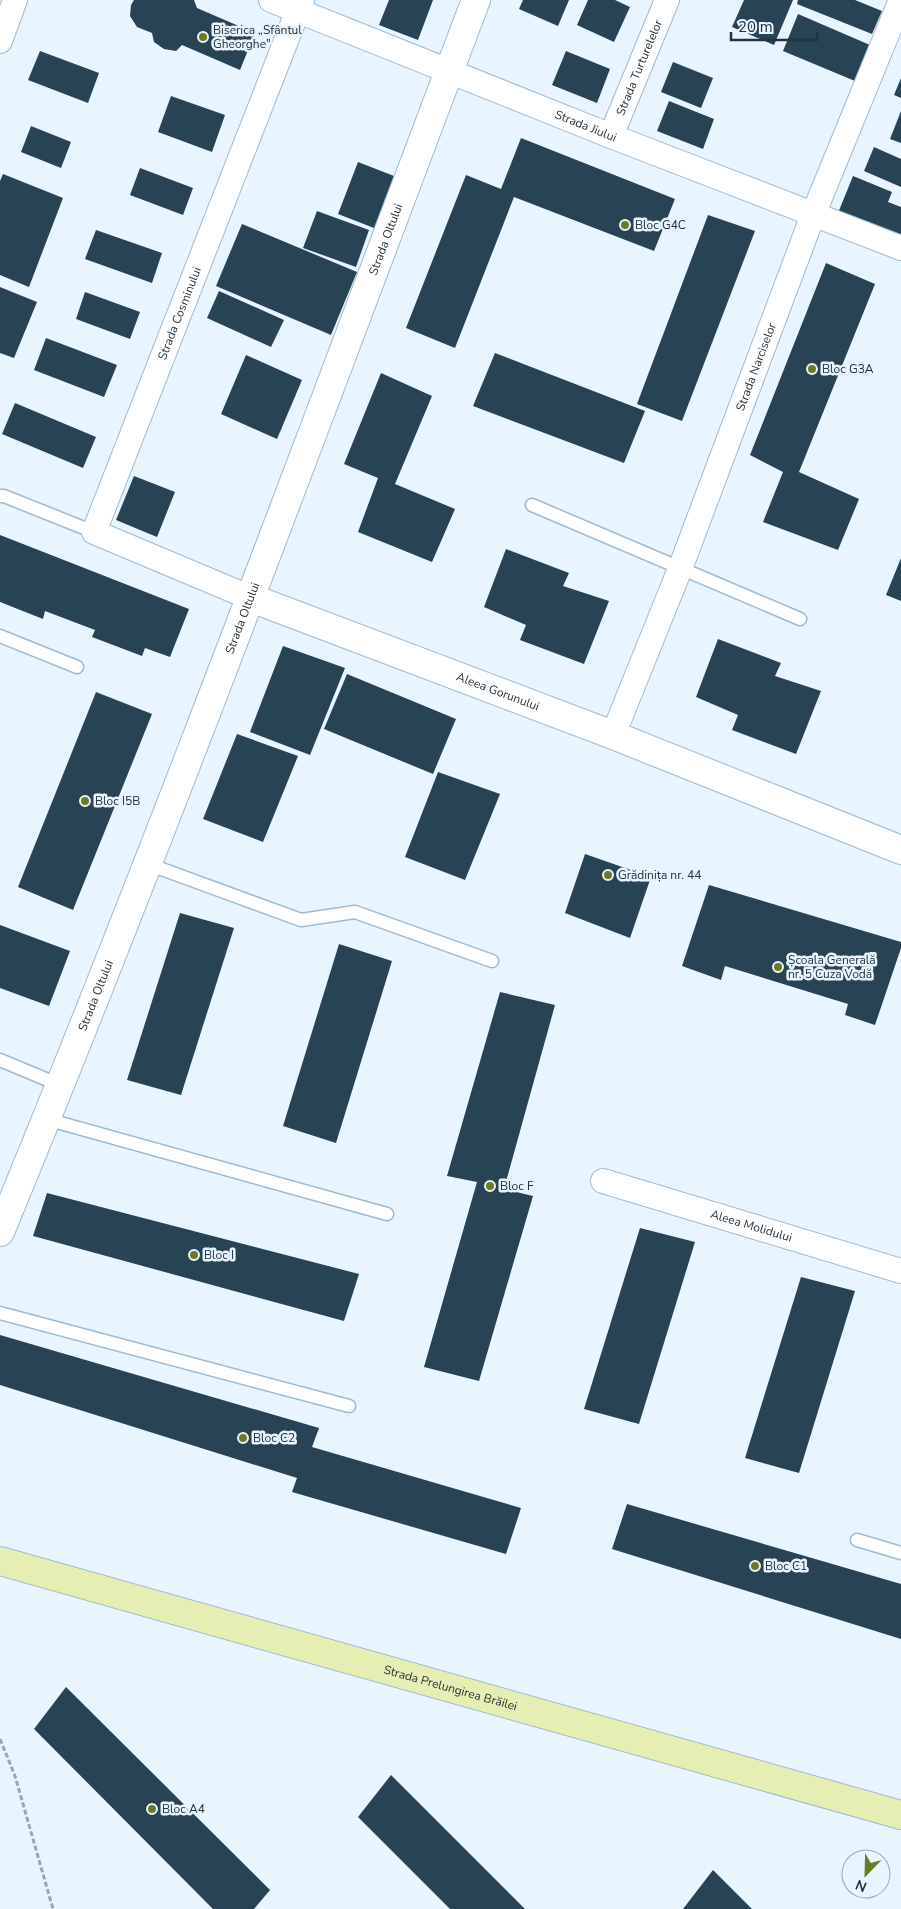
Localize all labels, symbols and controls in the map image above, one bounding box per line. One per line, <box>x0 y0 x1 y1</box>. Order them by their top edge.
scale bar <box>731 10 817 42</box>
street label: Strada Turturelelor <box>612 17 666 118</box>
text: 20 m <box>738 17 773 37</box>
place label: Biserica „Sfântul Gheorghe" <box>213 22 302 52</box>
marker: Biserica „Sfântul Gheorghe" <box>197 31 209 43</box>
street label: Strada Jiului <box>553 106 619 145</box>
street label: Strada Oltului <box>365 201 406 277</box>
place label: Bloc G4C <box>635 217 686 233</box>
marker: Bloc G4C <box>619 219 631 231</box>
street label: Strada Cosminului <box>154 265 205 362</box>
street label: Strada Narciselor <box>732 320 780 413</box>
place label: Bloc G3A <box>822 361 874 377</box>
marker: Bloc G3A <box>806 363 818 375</box>
street label: Strada Oltului <box>221 580 263 656</box>
street label: Aleea Gorunului <box>454 668 542 714</box>
place label: Bloc I5B <box>95 793 140 809</box>
marker: Bloc I5B <box>79 795 91 807</box>
place label: Grădinița nr. 44 <box>618 867 701 883</box>
marker: Grădinița nr. 44 <box>602 869 614 881</box>
place label: Școala Generală nr. 5 Cuza Vodă <box>788 952 876 982</box>
street label: Strada Oltului <box>74 958 117 1034</box>
marker: Școala Generală nr. 5 Cuza Vodă <box>772 961 784 973</box>
place label: Bloc F <box>500 1178 534 1194</box>
marker: Bloc F <box>484 1180 496 1192</box>
street label: Aleea Molidului <box>709 1206 794 1246</box>
place label: Bloc I <box>204 1247 234 1263</box>
marker: Bloc I <box>188 1249 200 1261</box>
place label: Bloc C2 <box>253 1430 295 1446</box>
marker: Bloc C2 <box>237 1432 249 1444</box>
place label: Bloc C1 <box>765 1558 807 1574</box>
marker: Bloc C1 <box>749 1560 761 1572</box>
street label: Strada Prelungirea Brăilei <box>382 1662 519 1714</box>
place label: Bloc A4 <box>162 1801 205 1817</box>
marker: Bloc A4 <box>146 1803 158 1815</box>
north arrow <box>841 1849 891 1899</box>
text: N <box>853 1875 870 1896</box>

